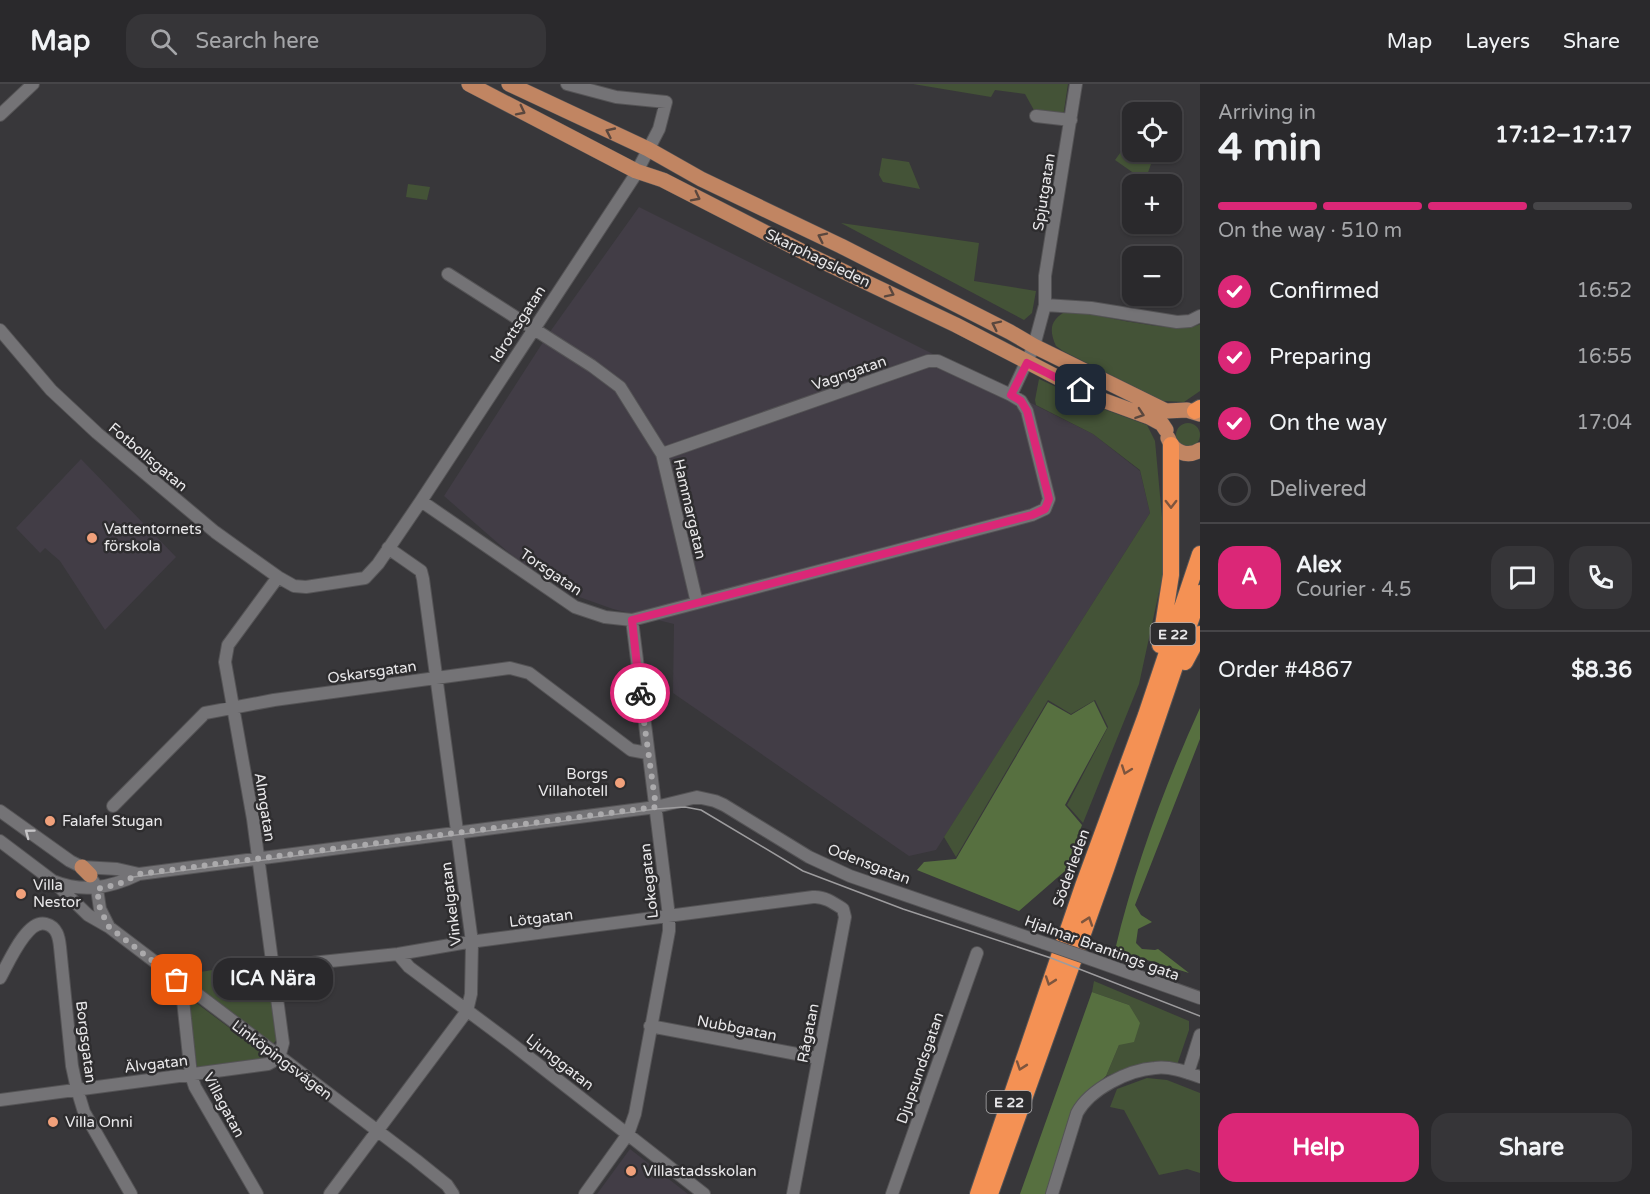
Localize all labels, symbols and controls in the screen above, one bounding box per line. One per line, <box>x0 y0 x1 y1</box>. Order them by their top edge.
search box <box>126 14 546 68</box>
text: Map <box>30 24 90 58</box>
icon: search <box>147 25 180 58</box>
text: Search here <box>195 28 319 54</box>
text: Map <box>1387 29 1432 54</box>
text: Layers <box>1465 29 1530 54</box>
text: Share <box>1563 29 1620 54</box>
text: Arriving in <box>1218 101 1316 125</box>
map controls <box>1122 102 1182 306</box>
button: locate <box>1122 102 1182 162</box>
one-way arrow <box>515 104 526 115</box>
text: 17:12–17:17 <box>1495 122 1632 148</box>
text: 4 min <box>1218 124 1322 171</box>
one-way arrow <box>605 127 616 139</box>
street label: Spjutgatan <box>1029 152 1059 232</box>
button: + <box>1122 174 1182 234</box>
one-way arrow <box>690 190 700 201</box>
text: On the way · 510 m <box>1218 219 1402 243</box>
street label: Skarphagsleden <box>763 225 873 291</box>
one-way arrow <box>817 233 828 245</box>
button: − <box>1122 246 1182 306</box>
icon: check <box>1218 275 1251 308</box>
text: Confirmed <box>1269 278 1379 304</box>
text: 16:52 <box>1577 279 1632 303</box>
street label: Idrottsgatan <box>487 282 549 366</box>
one-way arrow <box>883 285 894 297</box>
one-way arrow <box>991 321 1002 333</box>
icon: check <box>1218 341 1251 374</box>
text: Preparing <box>1269 344 1372 370</box>
text: 16:55 <box>1577 345 1632 369</box>
street label: Vagngatan <box>809 352 889 394</box>
pin <box>1055 364 1106 415</box>
icon: home <box>1064 373 1097 406</box>
one-way arrow <box>1135 407 1145 419</box>
icon: check <box>1218 407 1251 440</box>
text: On the way <box>1269 410 1387 436</box>
text: 17:04 <box>1577 411 1632 435</box>
street label: Fotbollsgatan <box>105 419 191 495</box>
street label: Hammargatan <box>670 457 710 561</box>
text: Delivered <box>1269 476 1367 502</box>
one-way arrow <box>1165 499 1177 508</box>
place label: Vattentornets förskola <box>104 520 202 555</box>
marker: Vattentornets förskola <box>85 531 99 545</box>
street label: Torsgatan <box>516 545 586 599</box>
button: chat <box>1491 546 1554 609</box>
button: phone <box>1569 546 1632 609</box>
text: Alex <box>1296 552 1342 578</box>
text: A <box>1241 564 1258 590</box>
text: Courier · 4.5 <box>1296 578 1411 602</box>
road number: E 22 <box>1150 623 1196 645</box>
street label: Oskarsgatan <box>326 657 418 687</box>
text: Order #4867 <box>1218 657 1353 683</box>
text: $8.36 <box>1571 657 1632 683</box>
courier <box>610 663 670 723</box>
icon: bike <box>624 677 657 710</box>
one-way arrow <box>1121 763 1133 774</box>
place label: Borgs Villahotell <box>538 765 608 800</box>
street label: Almgatan <box>251 771 279 843</box>
marker: Borgs Villahotell <box>613 776 627 790</box>
place label: Falafel Stugan <box>62 812 163 830</box>
marker: Falafel Stugan <box>43 814 57 828</box>
street label: Söderleden <box>1049 827 1093 909</box>
one-way arrow <box>25 829 36 840</box>
street label: Odensgatan <box>825 840 913 888</box>
street label: Lokegatan <box>636 843 662 919</box>
street label: Vinkelgatan <box>437 861 465 947</box>
place label: Villa Nestor <box>33 876 81 911</box>
marker: Villa Nestor <box>14 887 28 901</box>
street label: Lötgatan <box>508 905 574 931</box>
street label: Hjalmar Brantings gata <box>1022 912 1182 984</box>
one-way arrow <box>1081 916 1093 927</box>
pin <box>151 954 202 1005</box>
callout: ICA Nära <box>213 959 333 1001</box>
icon: bag <box>160 963 193 996</box>
text: ICA Nära <box>230 967 316 991</box>
one-way arrow <box>1045 976 1058 986</box>
street label: Borgsgatan <box>72 1000 100 1084</box>
street label: Rågatan <box>793 1002 823 1064</box>
street label: Djupsundsgatan <box>892 1010 948 1126</box>
street label: Nubbgatan <box>696 1011 778 1045</box>
street label: Linköpingsvägen <box>228 1016 336 1104</box>
street label: Ljunggatan <box>522 1030 598 1094</box>
street label: Älvgatan <box>123 1051 189 1077</box>
one-way arrow <box>1016 1060 1029 1071</box>
street label: Villagatan <box>199 1069 249 1141</box>
road number: E 22 <box>986 1091 1032 1113</box>
place label: Villa Onni <box>65 1113 133 1131</box>
button: Help <box>1218 1113 1419 1182</box>
button: Share <box>1431 1113 1632 1182</box>
marker: Villa Onni <box>46 1115 60 1129</box>
place label: Villastadsskolan <box>643 1162 757 1180</box>
marker: Villastadsskolan <box>624 1164 638 1178</box>

